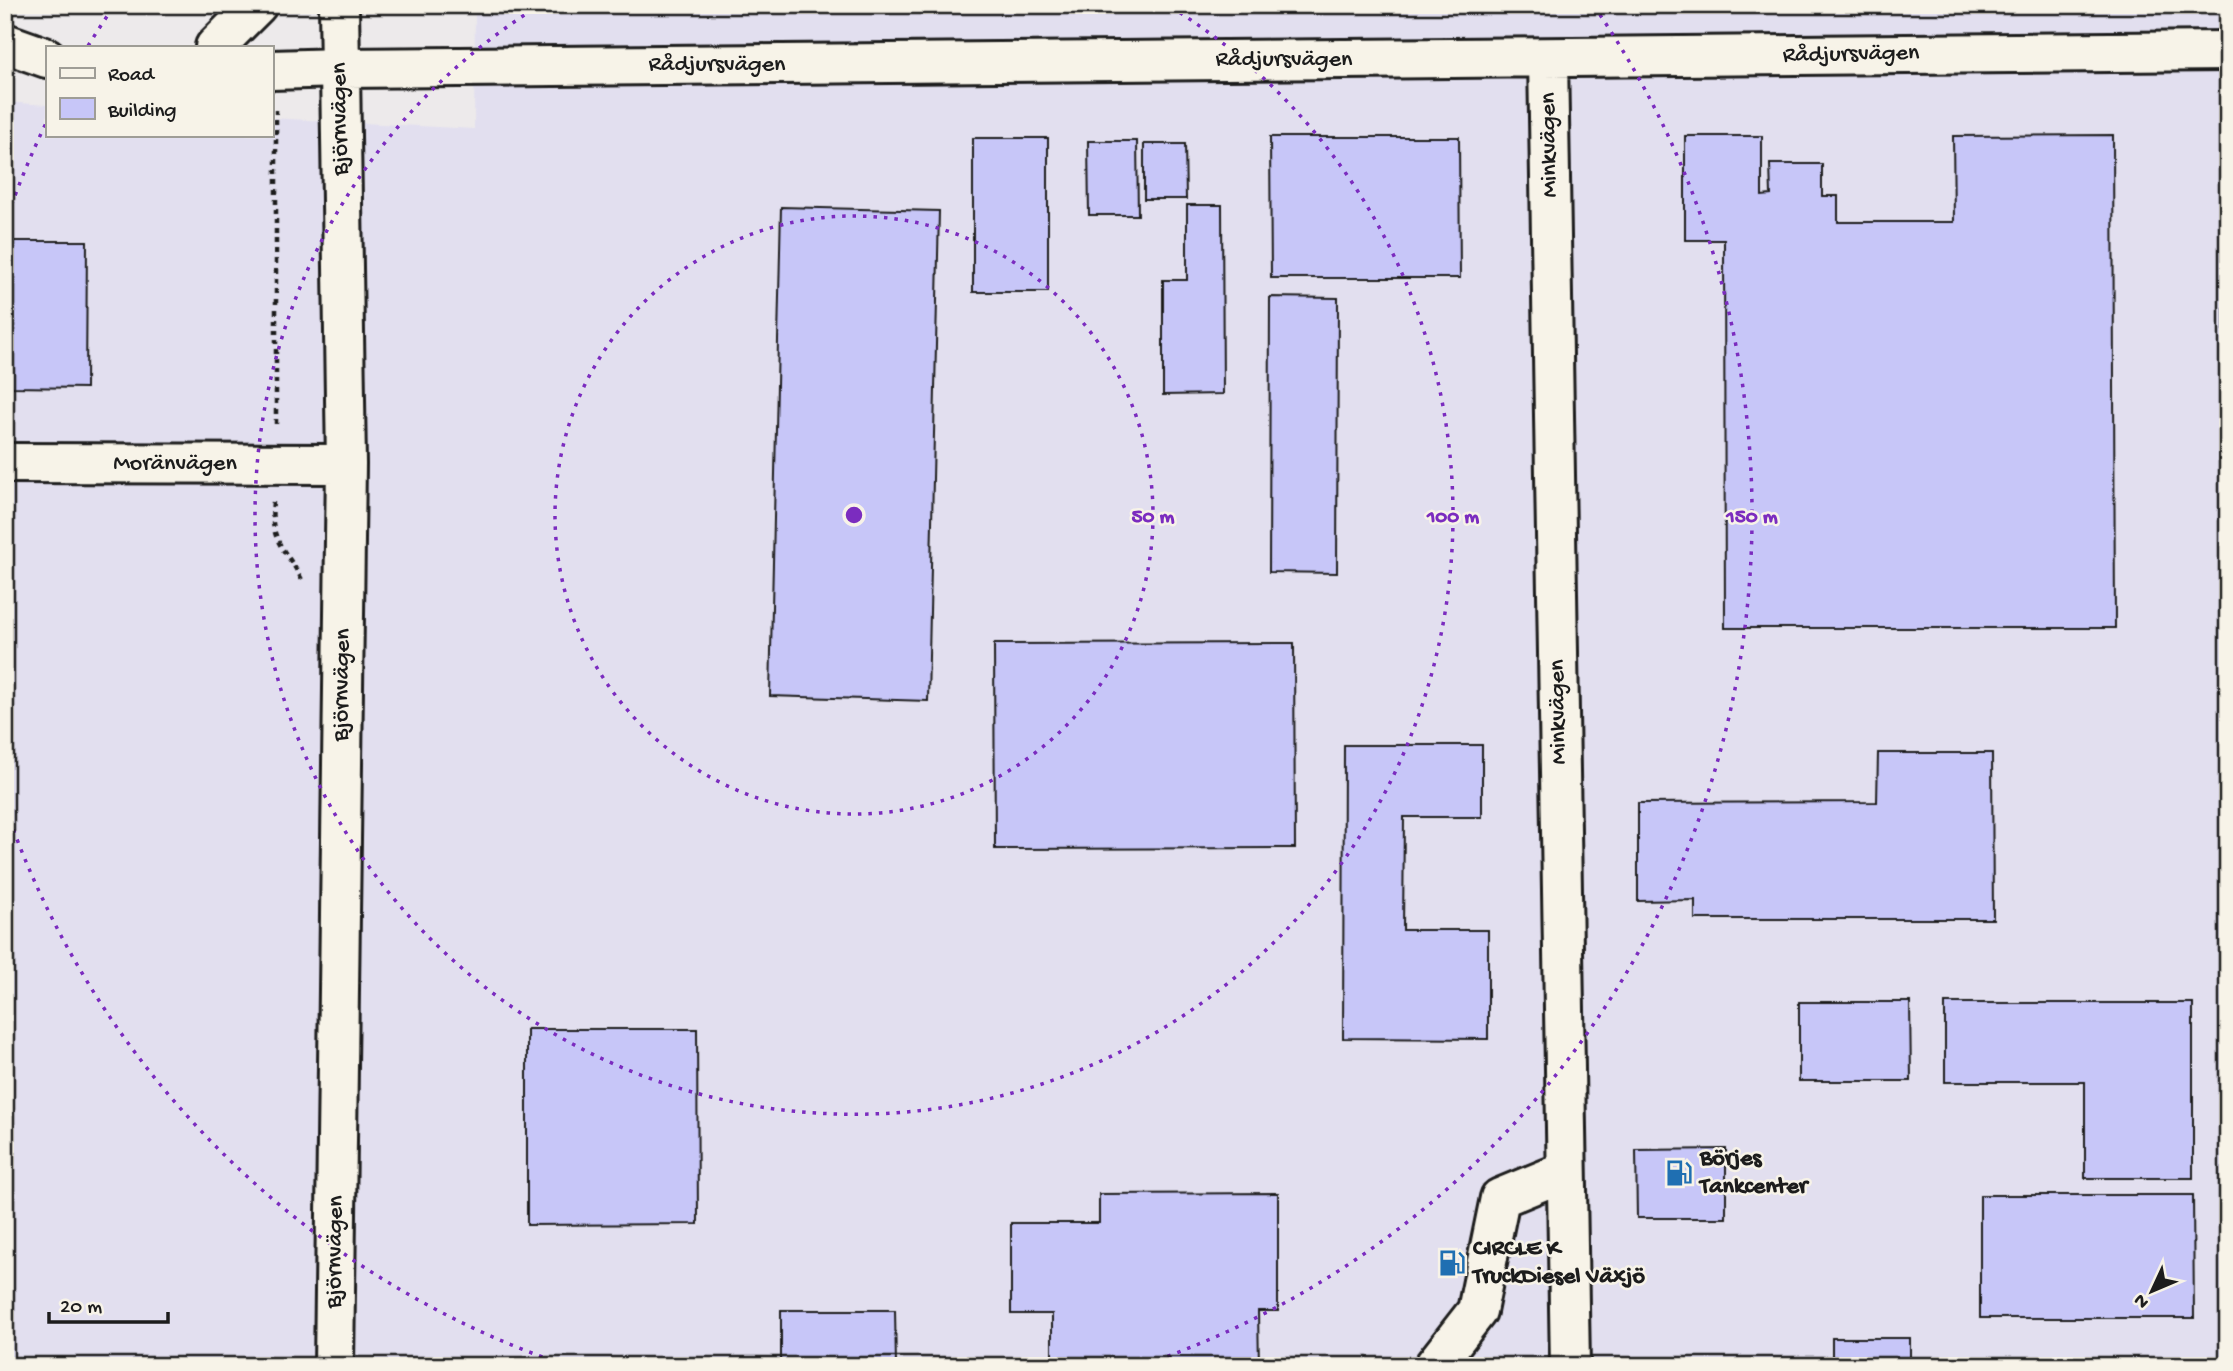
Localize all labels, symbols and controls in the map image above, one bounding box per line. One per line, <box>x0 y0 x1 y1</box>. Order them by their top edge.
street label: Rådjursvägen <box>1782 39 1920 71</box>
legend <box>46 46 273 136</box>
street label: Rådjursvägen <box>1216 46 1353 75</box>
street label: Rådjursvägen <box>649 51 786 80</box>
street label: Björnvägen <box>326 62 357 177</box>
text: Road <box>108 64 156 89</box>
street label: Minkvägen <box>1535 92 1565 198</box>
text: Building <box>107 100 177 125</box>
street label: Moränvägen <box>113 450 237 479</box>
centre of rings <box>842 503 866 527</box>
text: 50 m <box>1132 506 1175 531</box>
text: 100 m <box>1426 506 1479 531</box>
text: 150 m <box>1725 506 1778 531</box>
street label: Björnvägen <box>327 628 358 743</box>
street label: Minkvägen <box>1544 659 1574 765</box>
place label: Börjes Tankcenter <box>1698 1145 1810 1202</box>
fuel station icon: Börjes Tankcenter <box>1664 1158 1694 1188</box>
street label: Björnvägen <box>320 1195 351 1310</box>
place label: CIRCLE K TruckDiesel Växjö <box>1471 1235 1646 1292</box>
fuel station icon: CIRCLE K TruckDiesel Växjö <box>1437 1248 1467 1278</box>
north arrow <box>2118 1256 2188 1326</box>
scale bar <box>49 1280 168 1324</box>
text: N <box>2130 1288 2155 1313</box>
text: 20 m <box>60 1296 102 1321</box>

